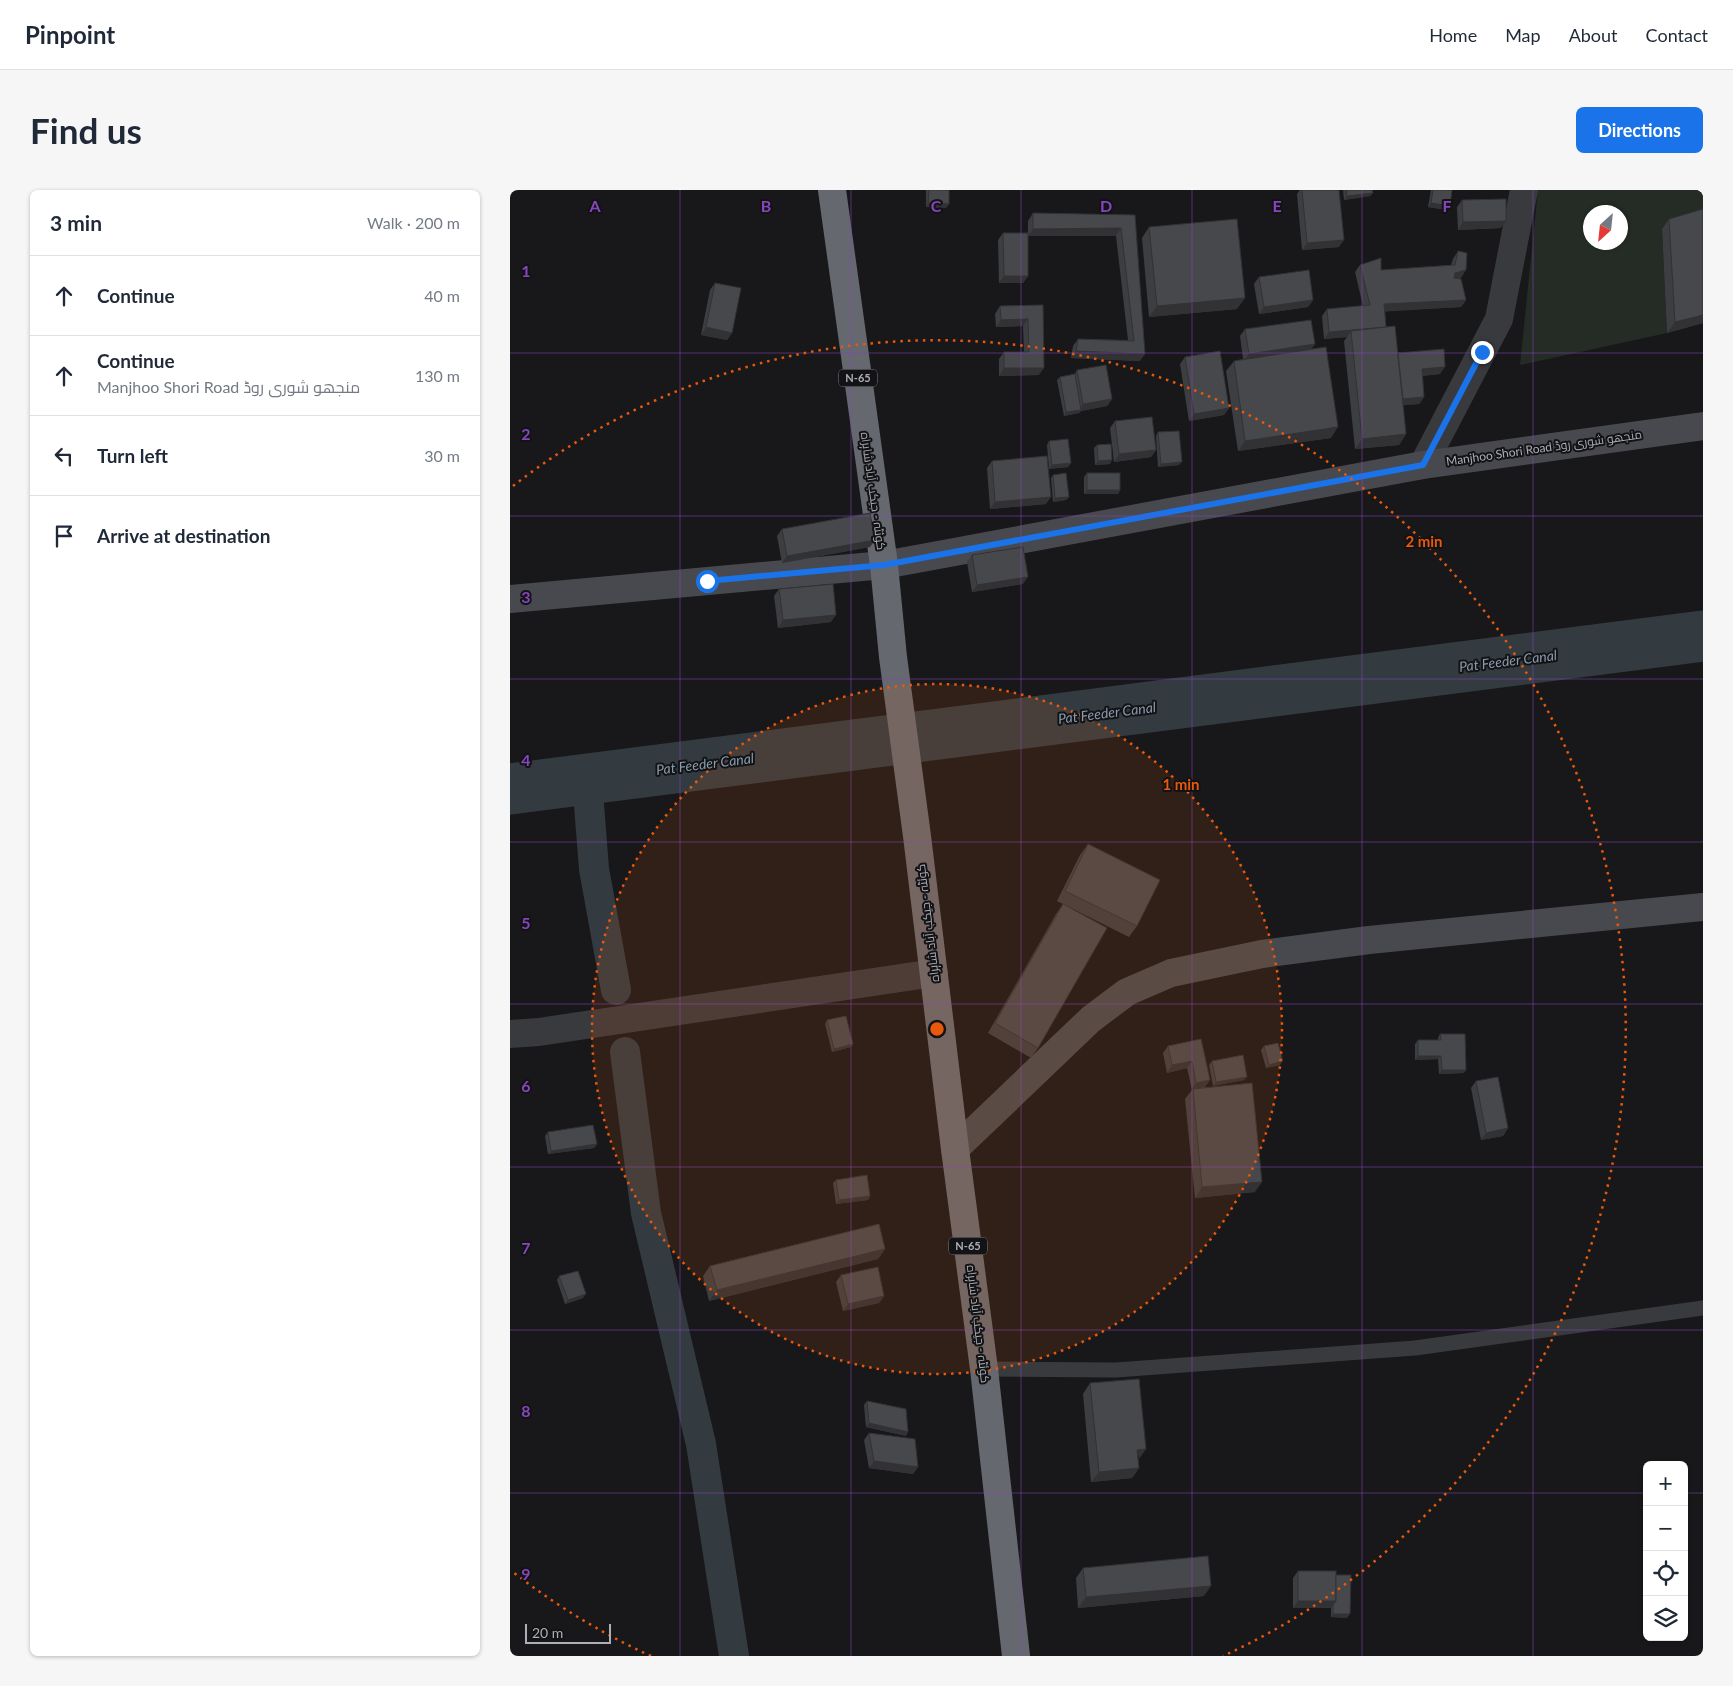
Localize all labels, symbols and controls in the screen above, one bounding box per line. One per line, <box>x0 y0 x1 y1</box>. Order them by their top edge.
text: Pinpoint <box>25 20 115 49</box>
text: Home <box>1429 24 1477 46</box>
text: Map <box>1505 24 1541 46</box>
text: About <box>1569 24 1618 46</box>
text: Contact <box>1646 24 1708 46</box>
button: Directions <box>1576 107 1703 153</box>
text: Find us <box>30 109 142 151</box>
text: A <box>588 196 601 215</box>
text: B <box>761 196 771 215</box>
text: C <box>931 196 942 215</box>
text: D <box>1100 196 1112 215</box>
text: E <box>1272 196 1282 215</box>
text: F <box>1442 196 1452 215</box>
north arrow <box>1583 205 1628 250</box>
text: 3 min <box>50 210 102 235</box>
text: Walk · 200 m <box>367 213 460 232</box>
text: 1 <box>521 261 531 280</box>
icon: ahead <box>50 282 78 310</box>
text: Continue <box>97 284 175 307</box>
text: 40 m <box>424 286 460 305</box>
route end <box>1471 341 1494 364</box>
text: Continue <box>97 349 175 372</box>
icon: ahead <box>50 362 78 390</box>
text: 130 m <box>415 366 460 385</box>
road number: N-65 <box>839 370 877 387</box>
text: Manjhoo Shori Road منجھو شوری روڈ <box>97 377 360 396</box>
text: 2 <box>521 424 531 443</box>
street label: Manjhoo Shori Road منجھو شوری روڈ <box>1445 426 1643 469</box>
street label: کوئٹہ - جیکب آباد شاہراہ <box>857 431 889 551</box>
icon: left <box>50 442 78 470</box>
text: Turn left <box>97 444 168 467</box>
text: 30 m <box>424 446 460 465</box>
icon: arrive <box>50 522 78 550</box>
text: Arrive at destination <box>97 524 270 547</box>
text: 2 min <box>1405 532 1443 550</box>
route start <box>696 570 719 593</box>
text: 3 <box>521 587 531 606</box>
water label: Pat Feeder Canal <box>1458 646 1558 675</box>
water label: Pat Feeder Canal <box>1057 698 1157 727</box>
water label: Pat Feeder Canal <box>655 749 755 778</box>
text: 4 <box>521 750 531 769</box>
text: 1 min <box>1162 775 1200 793</box>
street label: کوئٹہ - جیکب آباد شاہراہ <box>913 863 943 983</box>
text: 5 <box>521 913 531 932</box>
centre of rings <box>928 1020 946 1038</box>
text: 6 <box>521 1076 531 1095</box>
text: 7 <box>521 1238 531 1257</box>
road number: N-65 <box>949 1238 987 1254</box>
street label: کوئٹہ - جیکب آباد شاہراہ <box>963 1264 993 1384</box>
text: 8 <box>521 1401 531 1420</box>
map controls <box>1643 1461 1688 1641</box>
button: + <box>1643 1461 1688 1506</box>
button: − <box>1643 1506 1688 1551</box>
button: locate <box>1643 1551 1688 1596</box>
text: 9 <box>521 1564 531 1583</box>
button: layers <box>1643 1596 1688 1641</box>
scale bar <box>525 1621 611 1644</box>
text: 20 m <box>532 1624 563 1641</box>

